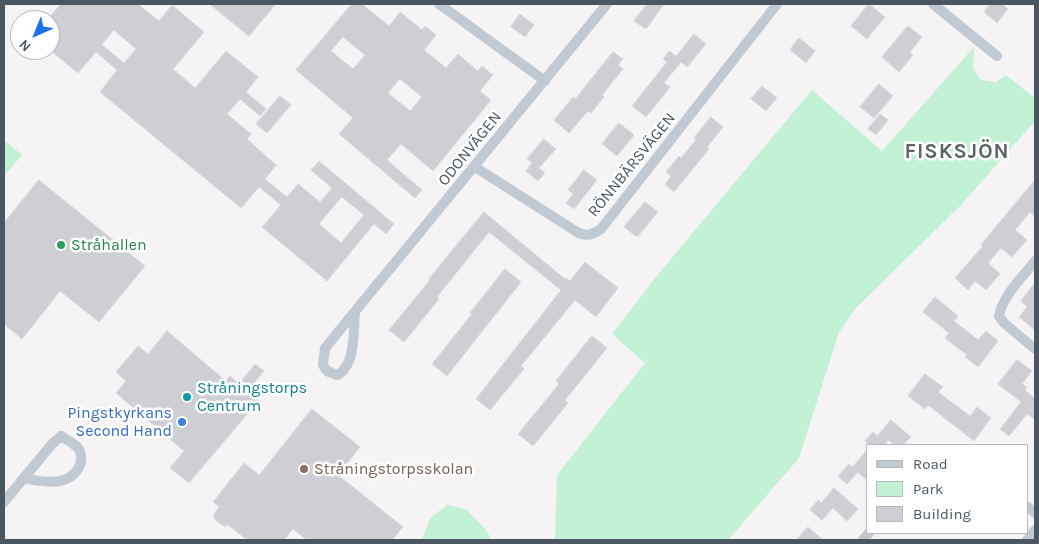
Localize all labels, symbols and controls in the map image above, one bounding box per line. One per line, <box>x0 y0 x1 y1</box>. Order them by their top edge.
north arrow <box>10 10 60 60</box>
text: N <box>15 36 34 55</box>
street label: ODONVÄGEN <box>434 108 506 190</box>
street label: RÖNNBÄRSVÄGEN <box>584 109 680 221</box>
district label: FISKSJÖN <box>903 139 1011 165</box>
place label: Stråhallen <box>71 235 147 255</box>
marker: Stråhallen <box>55 239 67 251</box>
place label: Stråningstorps Centrum <box>197 378 307 416</box>
marker: Stråningstorps Centrum <box>181 391 193 403</box>
place label: Pingstkyrkans Second Hand <box>67 403 172 441</box>
marker: Pingstkyrkans Second Hand <box>176 416 188 428</box>
legend <box>866 444 1029 534</box>
text: Road <box>913 455 948 473</box>
place label: Stråningstorpsskolan <box>314 459 473 479</box>
marker: Stråningstorpsskolan <box>298 463 310 475</box>
text: Park <box>913 480 943 498</box>
text: Building <box>913 505 971 523</box>

